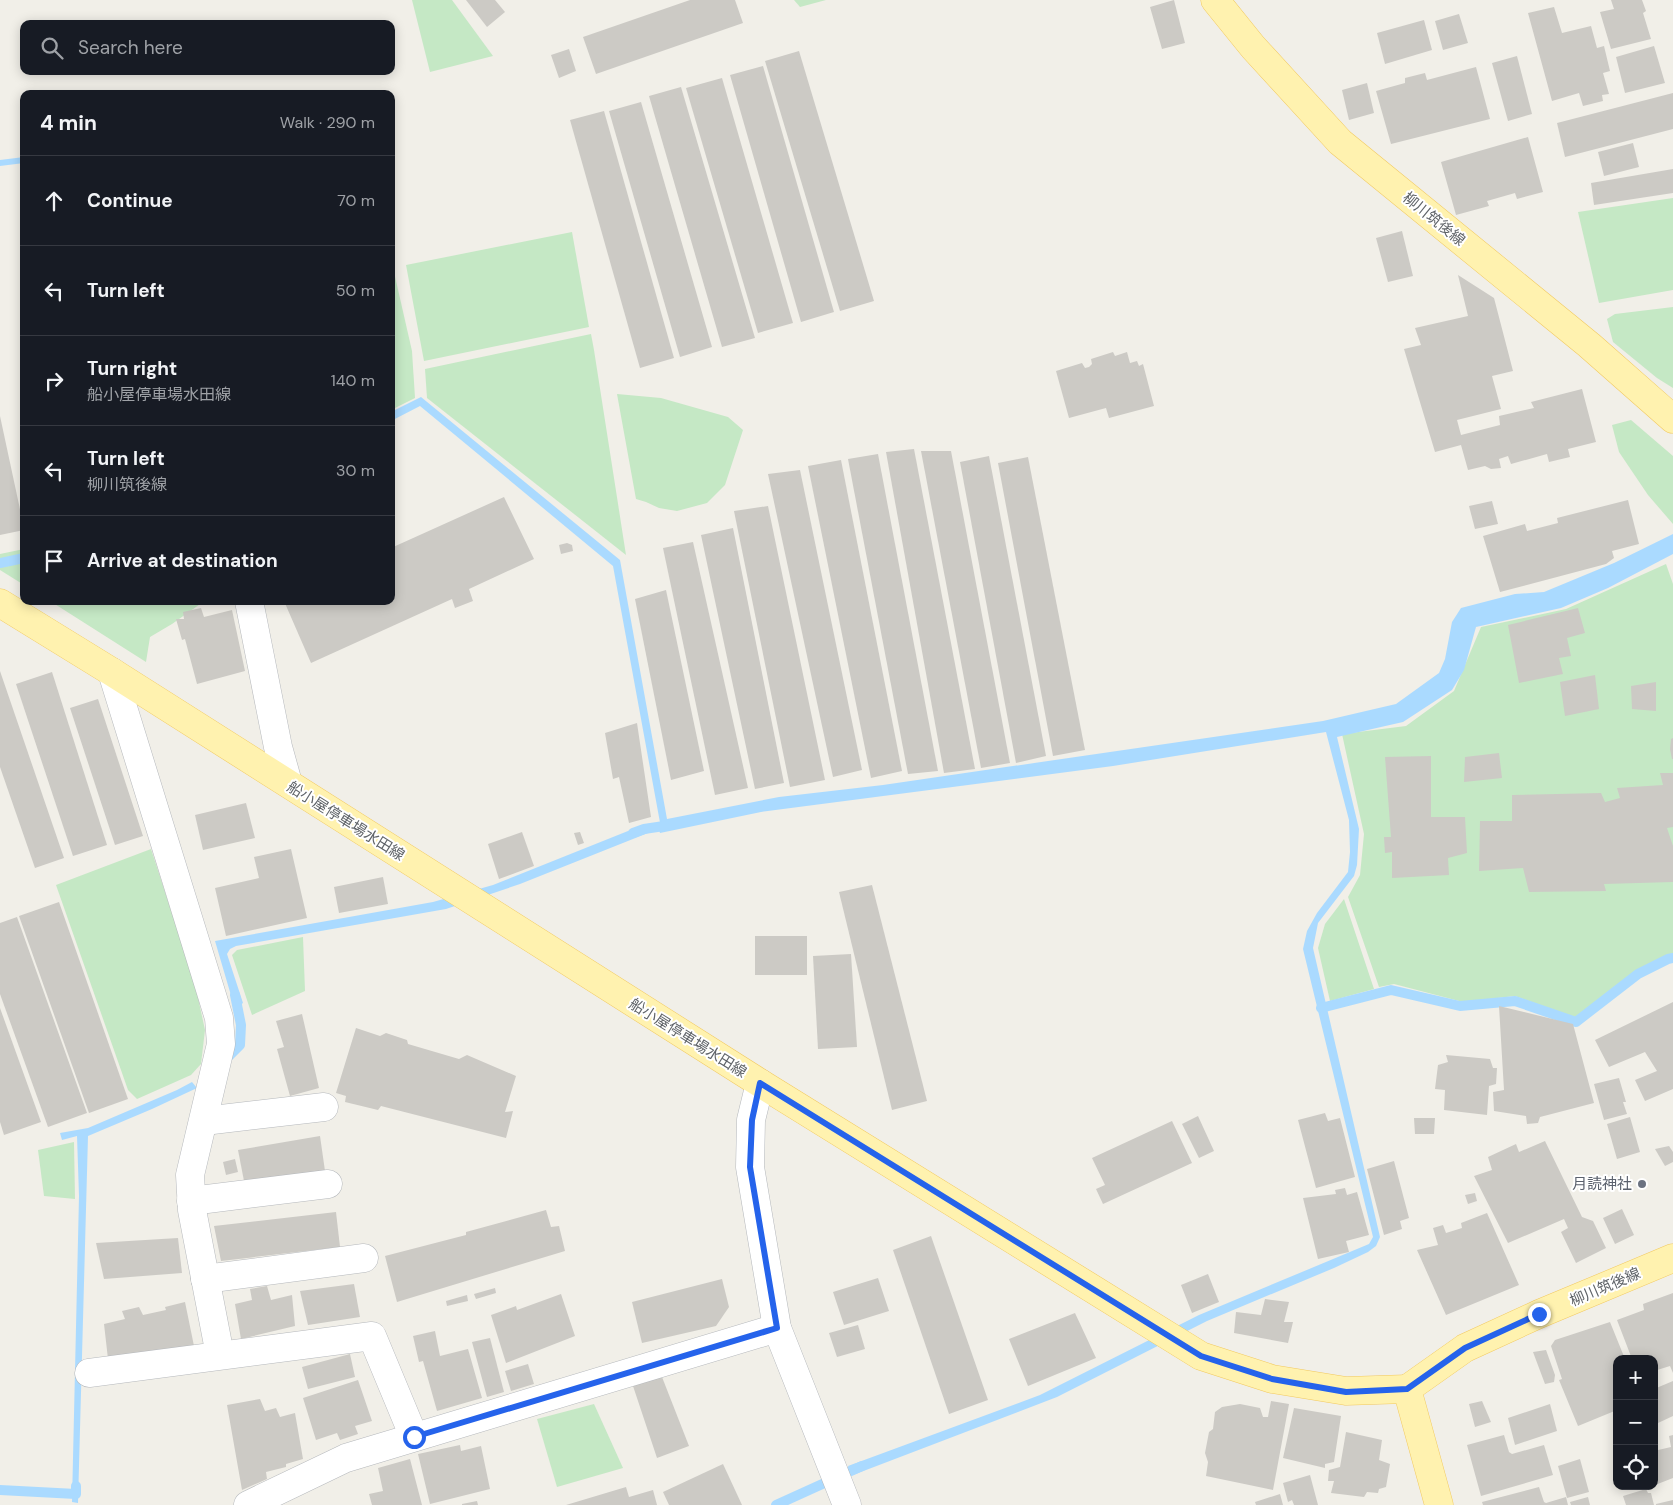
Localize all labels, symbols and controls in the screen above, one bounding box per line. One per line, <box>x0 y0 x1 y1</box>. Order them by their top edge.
search box <box>20 20 395 75</box>
icon: search <box>38 34 66 62</box>
text: Search here <box>78 35 183 60</box>
text: 4 min <box>40 109 97 137</box>
text: Walk · 290 m <box>280 112 375 133</box>
icon: ahead <box>40 187 68 215</box>
text: Continue <box>87 188 173 213</box>
street label: 柳川筑後線 <box>1399 188 1469 250</box>
text: 70 m <box>337 190 375 211</box>
icon: left <box>40 277 68 305</box>
text: Turn left <box>87 278 165 303</box>
text: 50 m <box>336 280 375 301</box>
text: Turn right <box>87 356 177 381</box>
icon: right <box>40 367 68 395</box>
text: 140 m <box>331 370 375 391</box>
text: 船小屋停車場水田線 <box>87 384 231 405</box>
text: Turn left <box>87 446 165 471</box>
icon: left <box>40 457 68 485</box>
text: 30 m <box>336 460 375 481</box>
text: 柳川筑後線 <box>87 474 167 495</box>
icon: arrive <box>40 547 68 575</box>
text: Arrive at destination <box>87 548 278 573</box>
street label: 船小屋停車場水田線 <box>283 777 409 865</box>
street label: 船小屋停車場水田線 <box>625 994 751 1082</box>
place label: 月読神社 <box>1572 1174 1632 1194</box>
marker: 月読神社 <box>1636 1178 1648 1190</box>
street label: 柳川筑後線 <box>1567 1263 1643 1311</box>
route end <box>1528 1303 1551 1326</box>
map controls <box>1613 1355 1658 1490</box>
button: + <box>1613 1355 1658 1400</box>
button: − <box>1613 1400 1658 1445</box>
route start <box>403 1426 426 1449</box>
button: locate <box>1613 1445 1658 1490</box>

